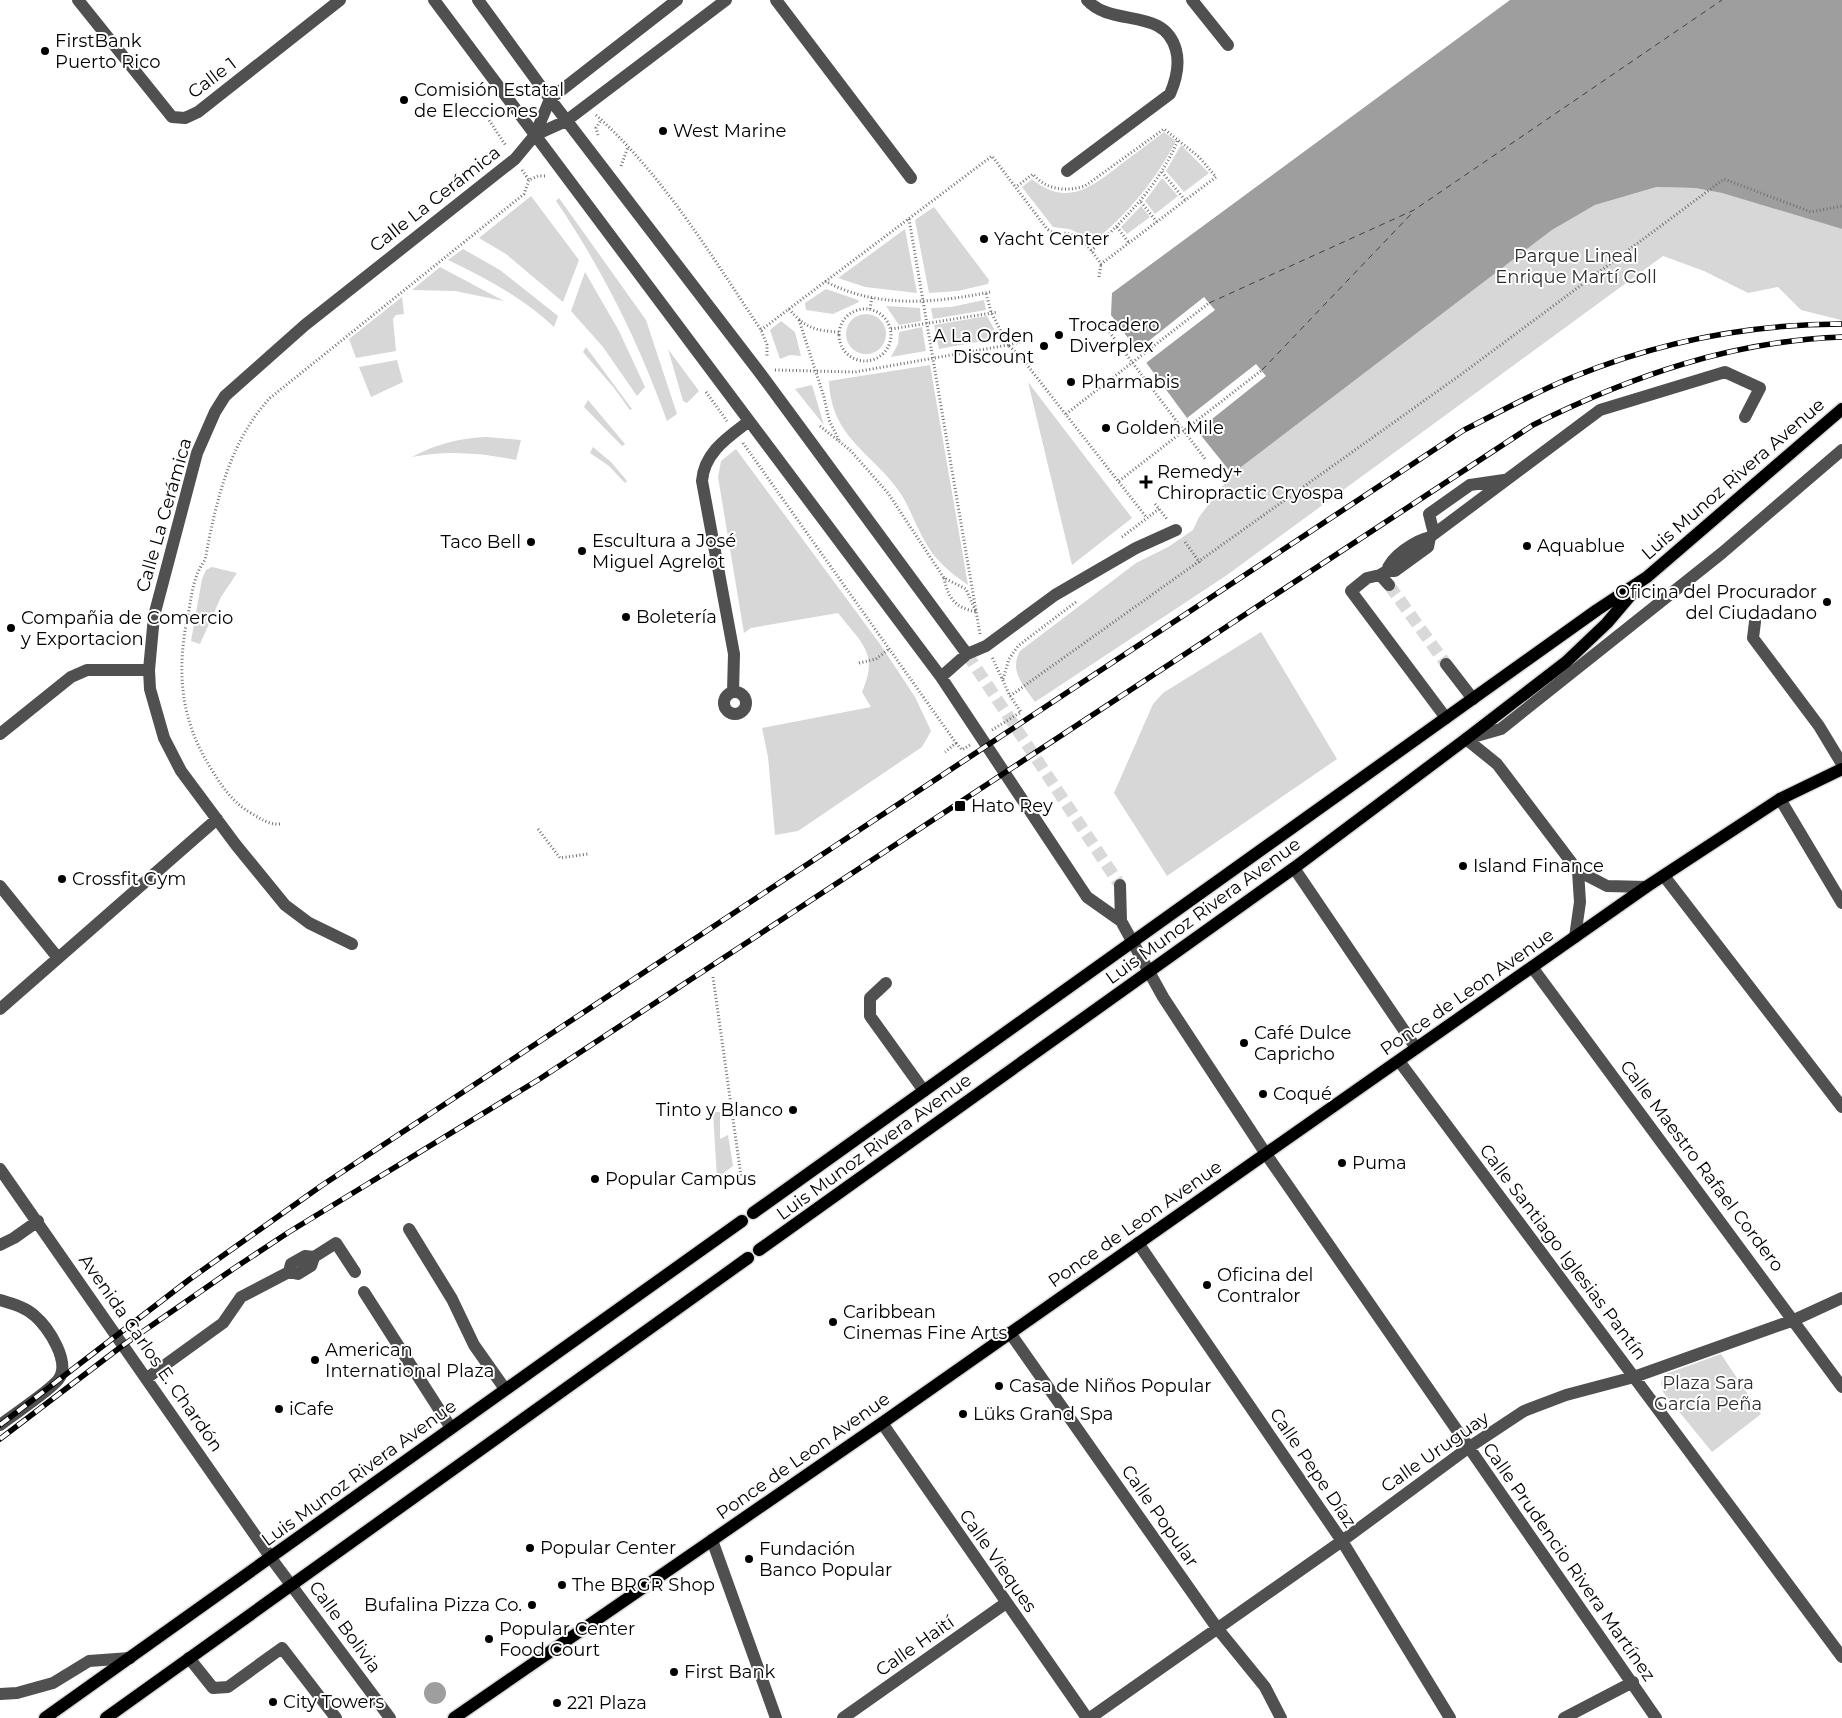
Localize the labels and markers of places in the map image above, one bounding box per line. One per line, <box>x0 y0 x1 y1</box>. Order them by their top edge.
place label: FirstBank Puerto Rico <box>55 30 160 73</box>
marker: FirstBank Puerto Rico <box>39 45 51 57</box>
place label: Comisión Estatal de Elecciones <box>414 79 564 122</box>
marker: Comisión Estatal de Elecciones <box>398 94 410 106</box>
place label: West Marine <box>673 120 787 142</box>
marker: West Marine <box>657 125 669 137</box>
place label: Yacht Center <box>994 228 1110 250</box>
marker: Yacht Center <box>978 233 990 245</box>
place label: Trocadero Diverplex <box>1069 314 1159 357</box>
place label: A La Orden Discount <box>933 325 1034 368</box>
marker: Trocadero Diverplex <box>1053 329 1065 341</box>
marker: A La Orden Discount <box>1038 340 1050 352</box>
place label: Pharmabis <box>1081 371 1180 393</box>
marker: Pharmabis <box>1065 376 1077 388</box>
place label: Golden Mile <box>1116 417 1224 439</box>
marker: Golden Mile <box>1100 422 1112 434</box>
place label: Remedy+ Chiropractic Cryospa <box>1157 461 1344 504</box>
marker: Remedy+ Chiropractic Cryospa <box>1139 475 1153 489</box>
place label: Escultura a José Miguel Agrelot <box>592 530 736 573</box>
place label: Taco Bell <box>440 531 521 553</box>
place label: Aquablue <box>1537 535 1625 557</box>
marker: Taco Bell <box>525 536 537 548</box>
marker: Aquablue <box>1521 540 1533 552</box>
marker: Escultura a José Miguel Agrelot <box>576 545 588 557</box>
place label: Oficina del Procurador del Ciudadano <box>1615 581 1817 624</box>
marker: Oficina del Procurador del Ciudadano <box>1821 596 1833 608</box>
place label: Boletería <box>636 606 717 628</box>
place label: Compañia de Comercio y Exportacion <box>20 607 233 650</box>
marker: Boletería <box>620 611 632 623</box>
marker: Compañia de Comercio y Exportacion <box>5 622 17 634</box>
place label: Hato Rey <box>971 795 1053 817</box>
marker: Hato Rey <box>953 799 967 813</box>
place label: Island Finance <box>1473 855 1604 877</box>
marker: Island Finance <box>1457 860 1469 872</box>
place label: Crossfit Gym <box>72 868 186 890</box>
marker: Crossfit Gym <box>56 873 68 885</box>
place label: Café Dulce Capricho <box>1254 1022 1352 1065</box>
marker: Café Dulce Capricho <box>1238 1037 1250 1049</box>
place label: Coqué <box>1273 1083 1332 1105</box>
marker: Coqué <box>1257 1088 1269 1100</box>
place label: Tinto y Blanco <box>656 1099 783 1121</box>
marker: Tinto y Blanco <box>787 1104 799 1116</box>
place label: Puma <box>1352 1152 1407 1174</box>
marker: Puma <box>1336 1157 1348 1169</box>
place label: Popular Campus <box>605 1168 756 1190</box>
marker: Popular Campus <box>589 1173 601 1185</box>
place label: Oficina del Contralor <box>1217 1264 1313 1307</box>
marker: Oficina del Contralor <box>1201 1279 1213 1291</box>
place label: Caribbean Cinemas Fine Arts <box>843 1301 1008 1344</box>
marker: Caribbean Cinemas Fine Arts <box>827 1316 839 1328</box>
place label: American International Plaza <box>325 1339 494 1382</box>
marker: American International Plaza <box>309 1354 321 1366</box>
place label: Casa de Niños Popular <box>1009 1375 1212 1397</box>
marker: Casa de Niños Popular <box>993 1380 1005 1392</box>
place label: iCafe <box>289 1398 334 1420</box>
marker: iCafe <box>273 1403 285 1415</box>
place label: Lüks Grand Spa <box>973 1403 1113 1425</box>
marker: Lüks Grand Spa <box>957 1408 969 1420</box>
place label: Popular Center <box>540 1537 676 1559</box>
place label: Fundación Banco Popular <box>759 1538 892 1581</box>
marker: Popular Center <box>524 1542 536 1554</box>
marker: Fundación Banco Popular <box>743 1553 755 1565</box>
place label: The BRGR Shop <box>572 1574 715 1596</box>
marker: The BRGR Shop <box>556 1579 568 1591</box>
place label: Bufalina Pizza Co. <box>364 1594 522 1616</box>
marker: Bufalina Pizza Co. <box>526 1599 538 1611</box>
place label: Popular Center Food Court <box>499 1618 635 1661</box>
marker: Popular Center Food Court <box>483 1633 495 1645</box>
place label: First Bank <box>684 1661 776 1683</box>
marker: First Bank <box>668 1666 680 1678</box>
place label: City Towers <box>283 1691 385 1713</box>
place label: 221 Plaza <box>567 1692 647 1714</box>
marker: City Towers <box>267 1696 279 1708</box>
marker: 221 Plaza <box>551 1697 563 1709</box>

